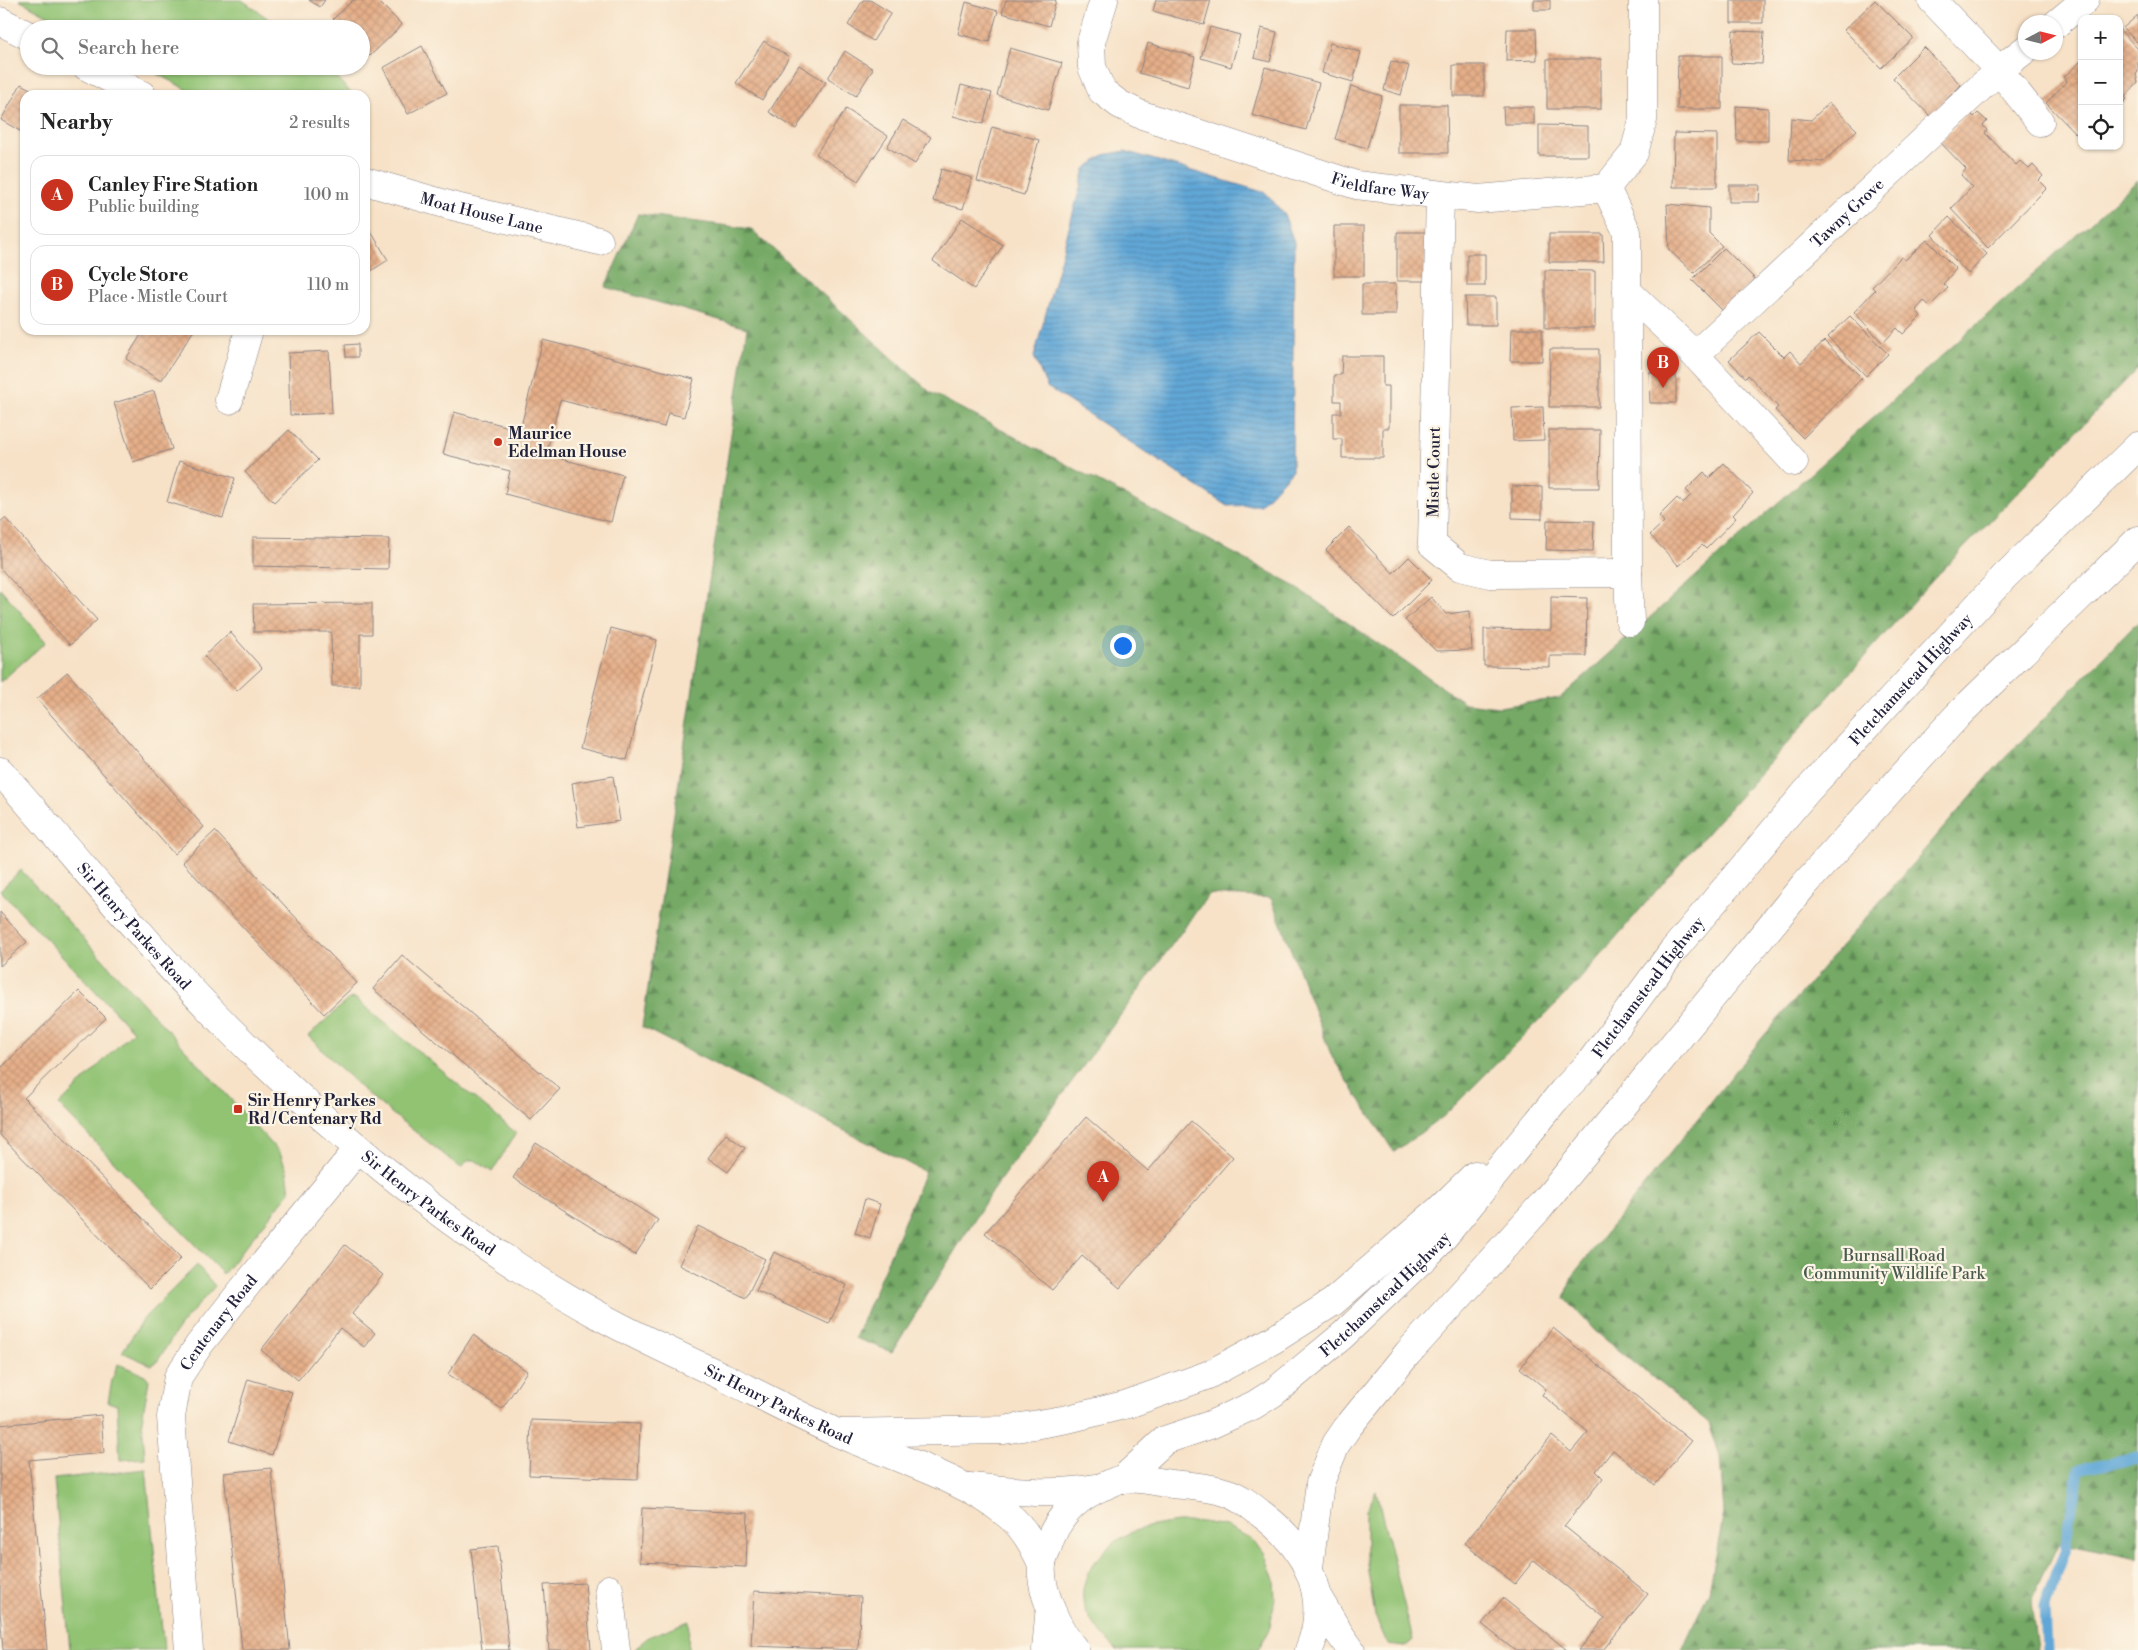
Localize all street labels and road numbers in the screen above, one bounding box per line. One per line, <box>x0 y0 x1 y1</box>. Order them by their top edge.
street label: Fieldfare Way <box>1328 169 1430 204</box>
street label: Tawny Grove <box>1807 174 1888 252</box>
street label: Moat House Lane <box>418 188 545 238</box>
street label: Mistle Court <box>1423 426 1445 518</box>
street label: Fletchamstead Highway <box>1845 609 1977 750</box>
street label: Sir Henry Parkes Road <box>73 859 195 994</box>
street label: Fletchamstead Highway <box>1588 912 1709 1062</box>
street label: Sir Henry Parkes Road <box>357 1146 499 1260</box>
street label: Fletchamstead Highway <box>1316 1228 1455 1361</box>
street label: Centenary Road <box>176 1271 262 1375</box>
street label: Sir Henry Parkes Road <box>701 1360 855 1449</box>

